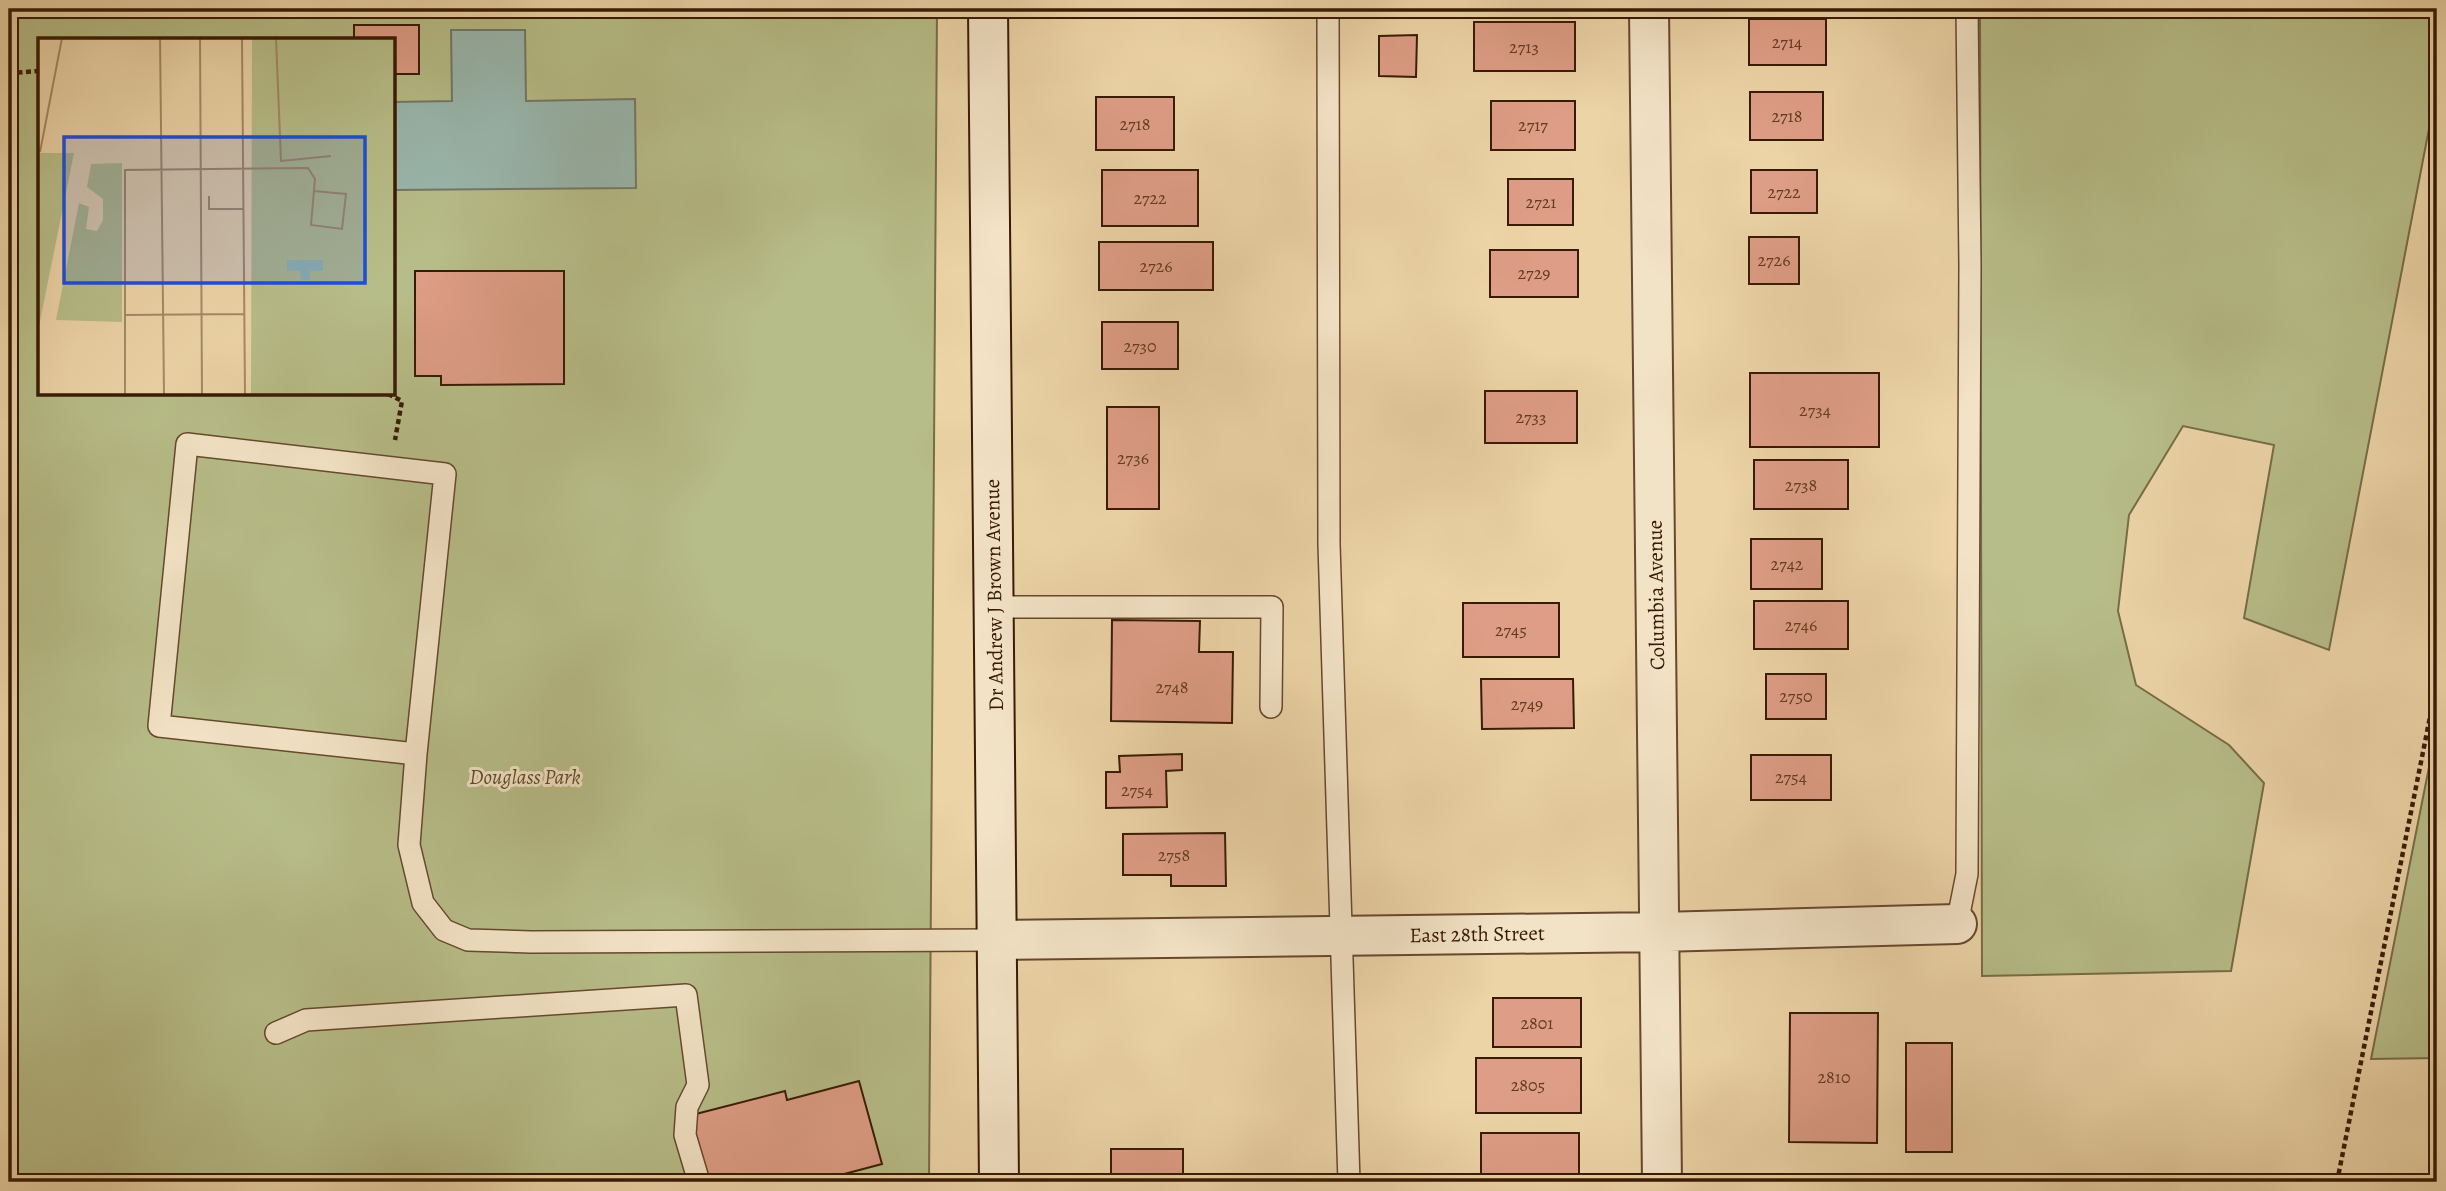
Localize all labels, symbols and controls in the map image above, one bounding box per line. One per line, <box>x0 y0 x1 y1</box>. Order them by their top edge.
house number: 2714 <box>1772 30 1802 54</box>
house number: 2713 <box>1509 35 1539 59</box>
inset map <box>38 38 396 396</box>
house number: 2718 <box>1772 104 1803 128</box>
house number: 2718 <box>1120 112 1151 136</box>
house number: 2717 <box>1518 113 1548 137</box>
house number: 2722 <box>1767 180 1801 204</box>
house number: 2722 <box>1133 186 1167 210</box>
house number: 2721 <box>1526 190 1556 214</box>
house number: 2726 <box>1758 248 1790 272</box>
house number: 2726 <box>1140 254 1172 278</box>
house number: 2729 <box>1518 261 1550 285</box>
house number: 2730 <box>1123 334 1157 358</box>
house number: 2734 <box>1799 398 1831 422</box>
house number: 2733 <box>1515 405 1547 429</box>
house number: 2736 <box>1117 446 1149 470</box>
house number: 2738 <box>1785 473 1817 497</box>
street label: Dr Andrew J Brown Avenue <box>978 479 1010 711</box>
street label: Columbia Avenue <box>1641 520 1671 670</box>
house number: 2742 <box>1771 552 1804 576</box>
house number: 2746 <box>1785 613 1817 637</box>
house number: 2745 <box>1495 618 1527 642</box>
house number: 2748 <box>1156 675 1189 699</box>
house number: 2750 <box>1779 684 1813 708</box>
house number: 2749 <box>1511 692 1543 716</box>
park label: Douglass Park <box>469 763 581 791</box>
house number: 2754 <box>1775 765 1807 789</box>
house number: 2754 <box>1121 778 1153 802</box>
house number: 2758 <box>1158 843 1190 867</box>
street label: East 28th Street <box>1409 919 1545 949</box>
house number: 2801 <box>1520 1011 1554 1035</box>
house number: 2810 <box>1817 1065 1851 1089</box>
house number: 2805 <box>1511 1073 1545 1097</box>

